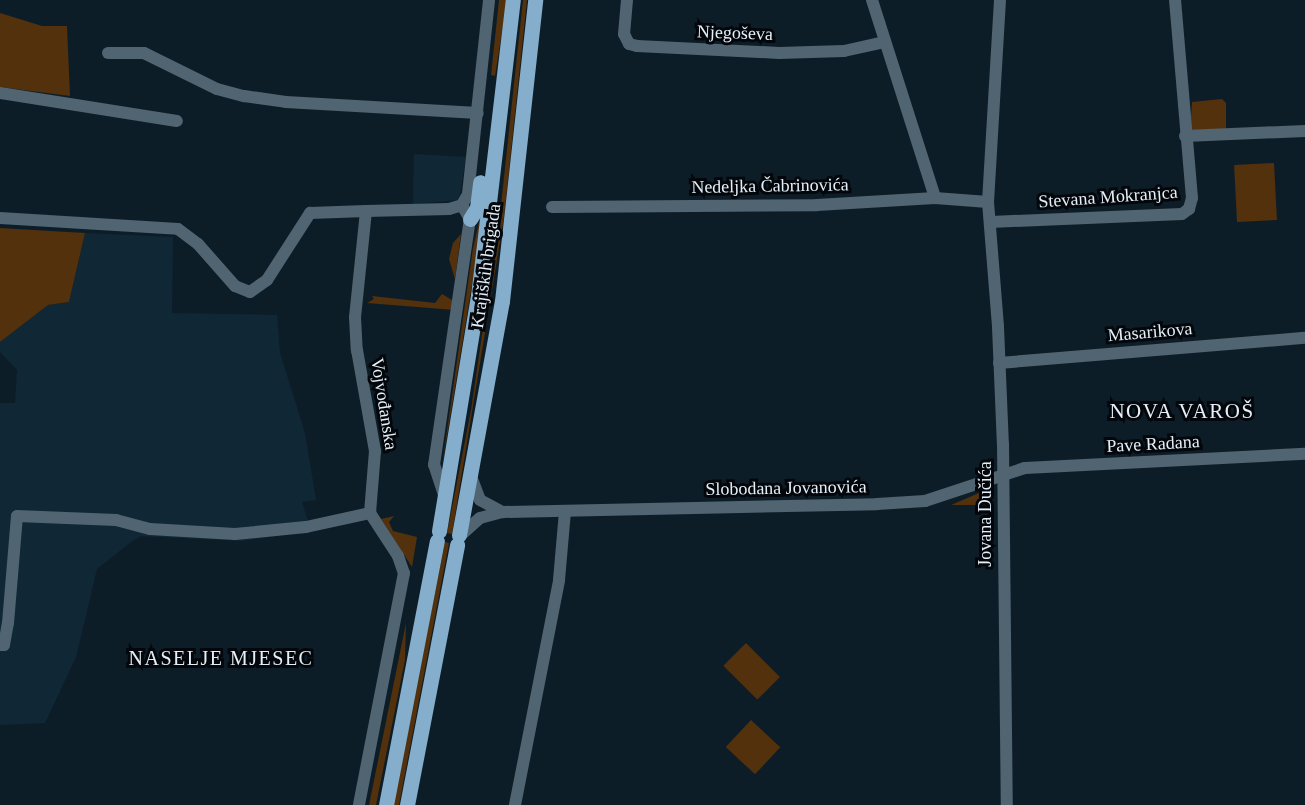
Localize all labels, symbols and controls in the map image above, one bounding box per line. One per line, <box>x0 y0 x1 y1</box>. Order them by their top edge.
street label: Njegoševa <box>697 21 773 45</box>
street label: Nedeljka Čabrinovića <box>691 174 849 198</box>
street label: Stevana Mokranjca <box>1038 181 1178 213</box>
street label: Krajiških brigada <box>467 202 505 330</box>
street label: Masarikova <box>1107 318 1193 346</box>
street label: Vojvođanska <box>366 357 402 451</box>
district label: NOVA VAROŠ <box>1109 398 1255 424</box>
street label: Pave Radana <box>1106 431 1200 457</box>
street label: Jovana Dučića <box>974 461 996 567</box>
street label: Slobodana Jovanovića <box>705 476 867 500</box>
district label: NASELJE MJESEC <box>129 646 313 670</box>

